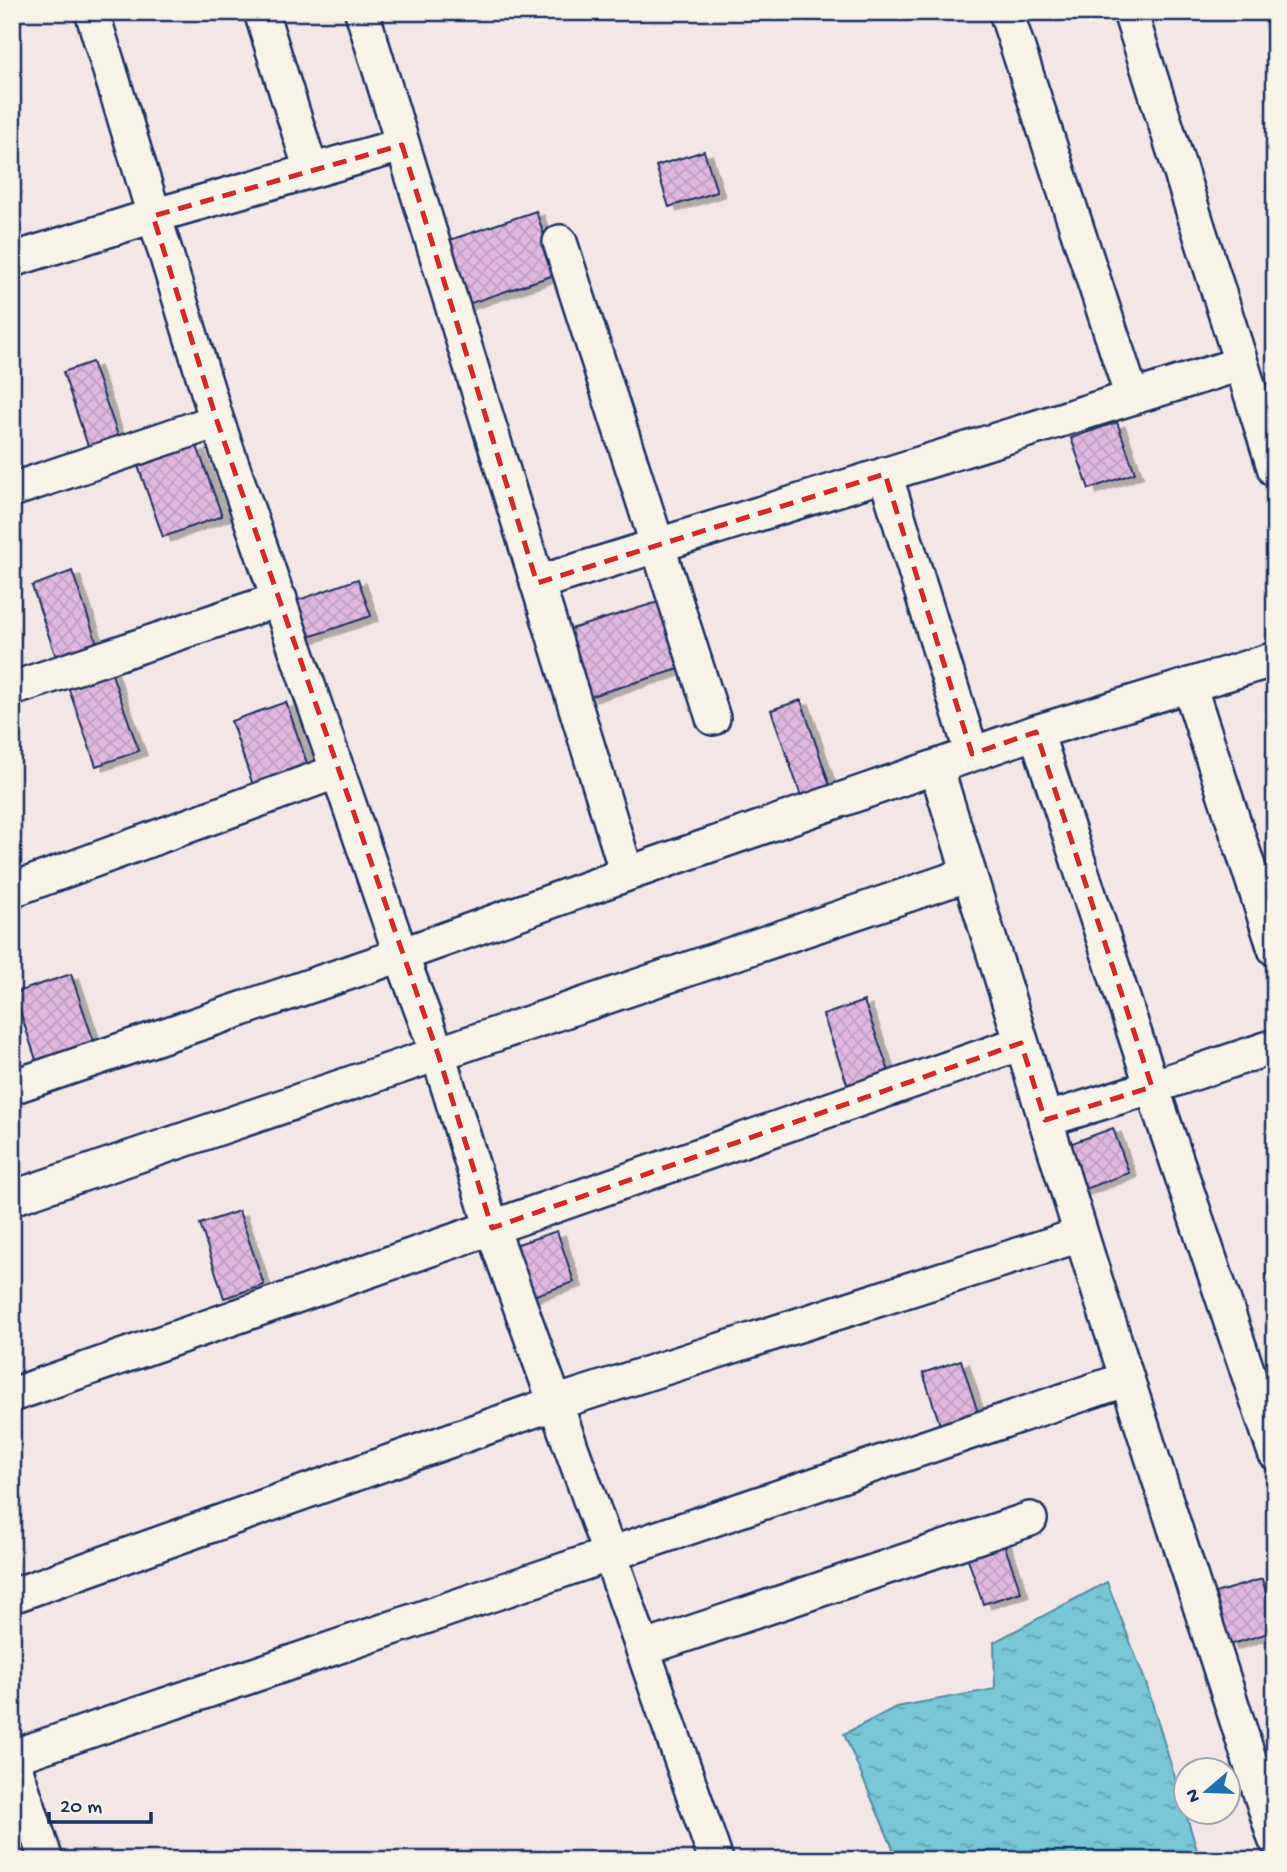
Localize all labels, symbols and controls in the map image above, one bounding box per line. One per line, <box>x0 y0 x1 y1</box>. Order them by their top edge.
north arrow <box>1172 1756 1242 1826</box>
scale bar <box>49 1781 150 1825</box>
text: N <box>1181 1786 1207 1805</box>
text: 20 m <box>60 1796 102 1821</box>

